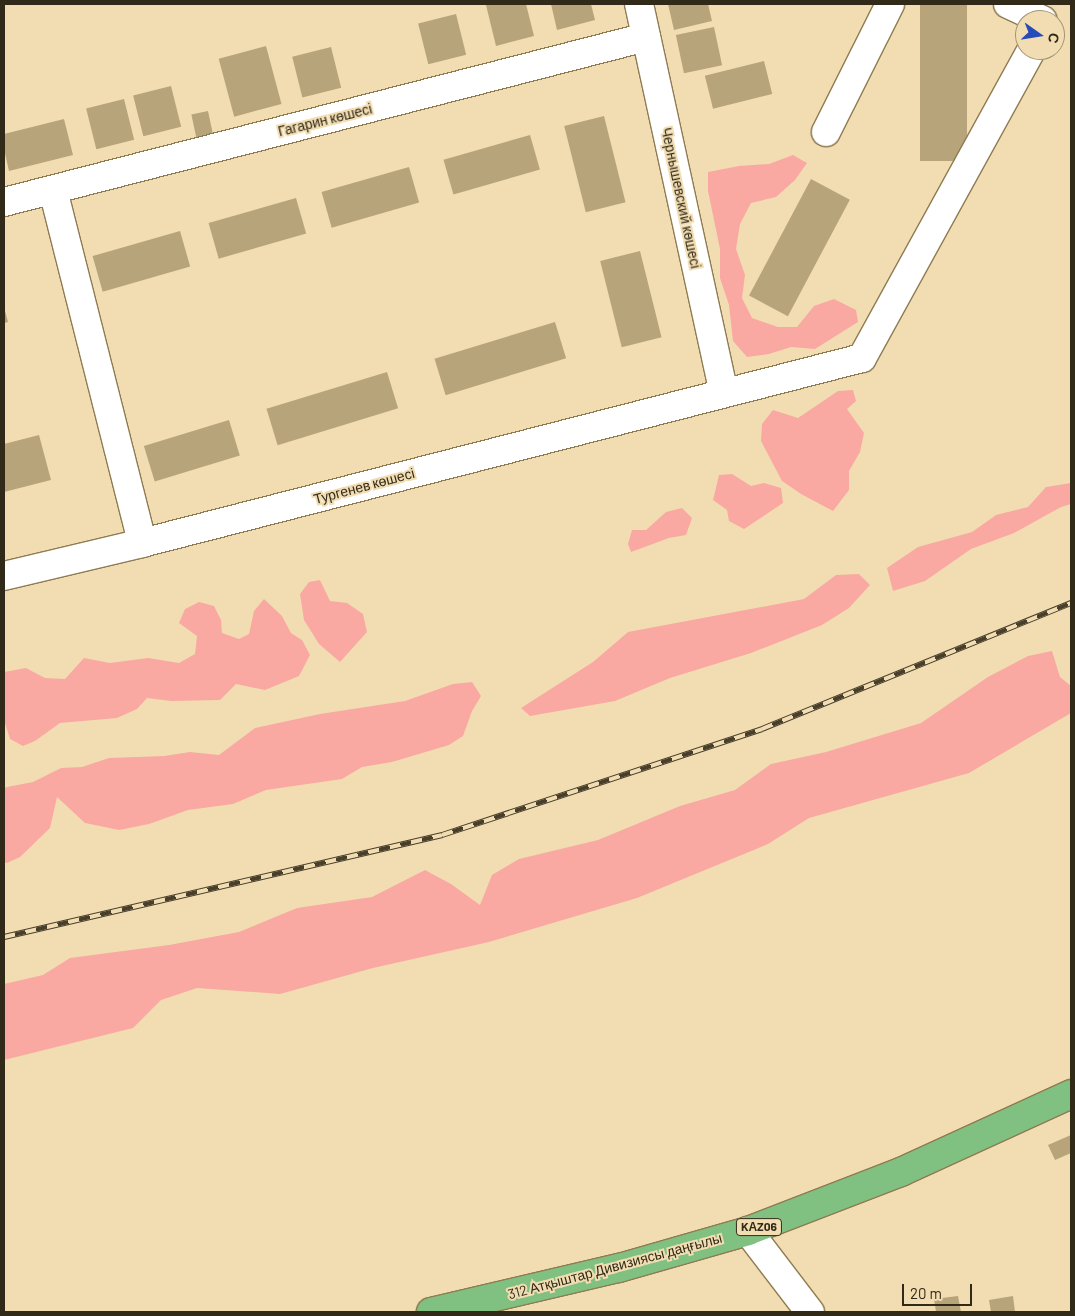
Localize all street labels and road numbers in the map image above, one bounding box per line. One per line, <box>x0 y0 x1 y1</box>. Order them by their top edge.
street label: Гагарин көшесі <box>276 100 374 140</box>
street label: Чернышевский көшесі <box>658 126 704 270</box>
street label: Тургенев көшесі <box>312 464 416 508</box>
road number: KАZ06 <box>735 1218 783 1236</box>
street label: 312 Атқыштар Дивизиясы даңғылы <box>506 1229 724 1303</box>

